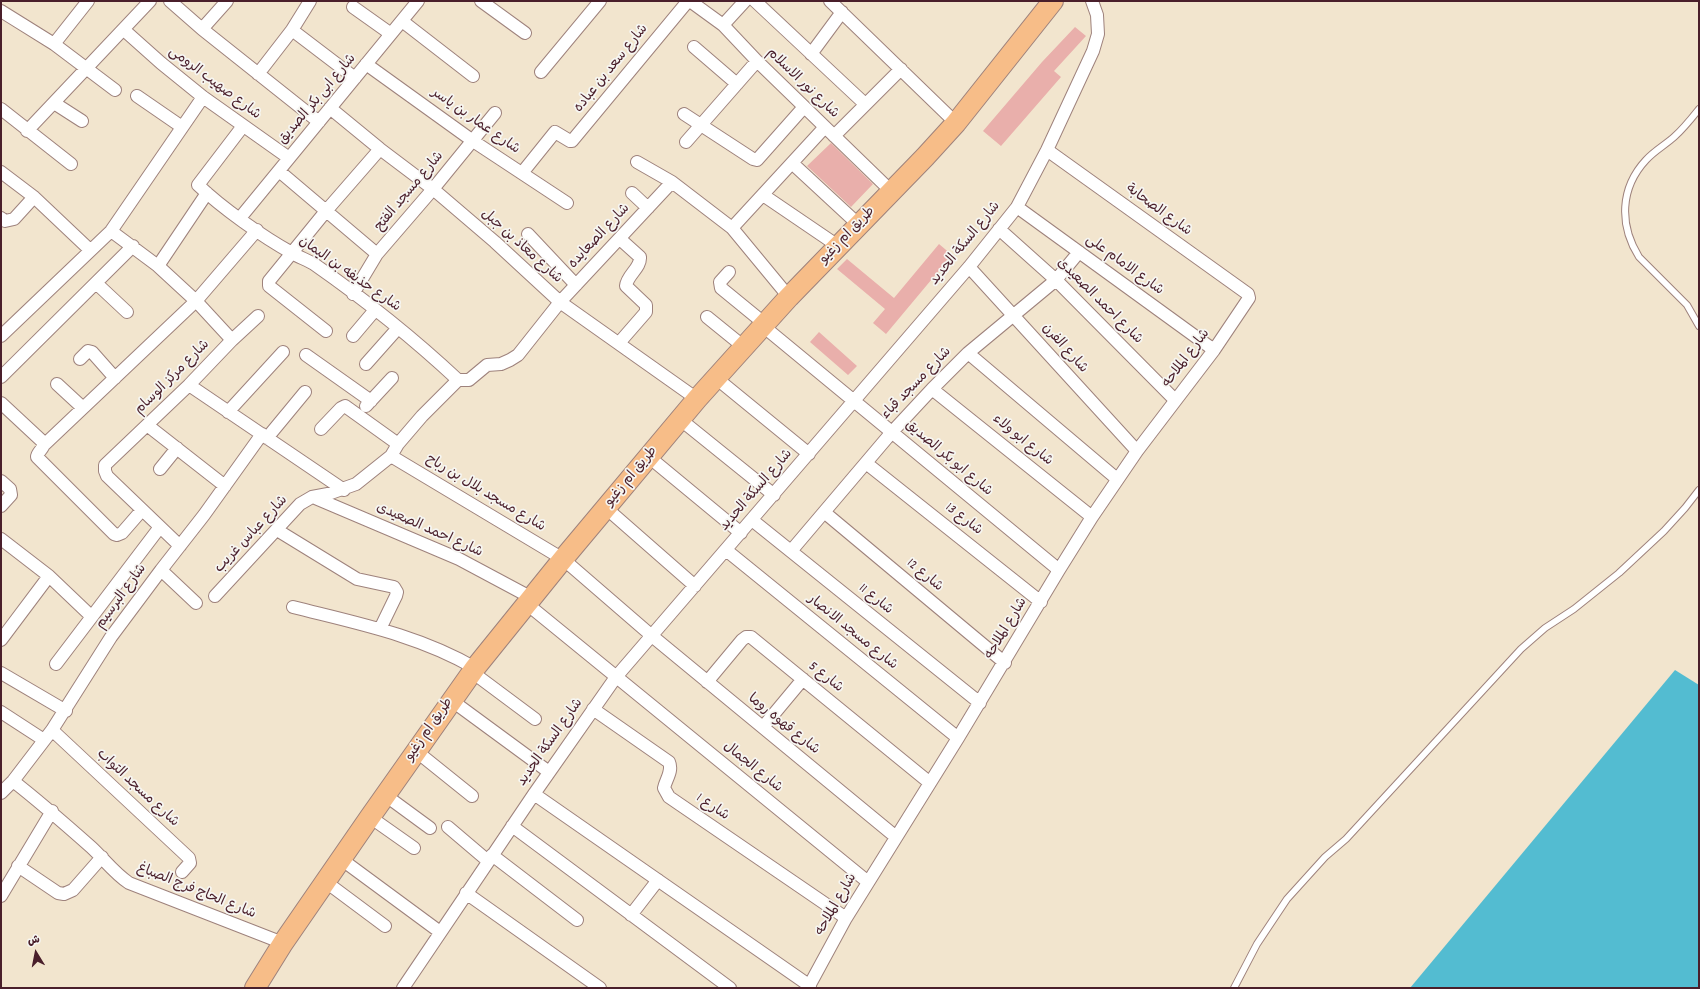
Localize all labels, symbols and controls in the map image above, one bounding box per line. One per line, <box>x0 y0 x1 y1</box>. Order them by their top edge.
street label: شارع سعد بن عباده <box>571 22 653 116</box>
street label: شارع صهيب الرومى <box>165 44 263 124</box>
street label: شارع نور الاسلام <box>762 45 842 123</box>
street label: شارع ابى بكر الصديق <box>275 51 361 149</box>
street label: شارع عمار بن ياسر <box>427 85 523 159</box>
street label: شارع مسجد الفتح <box>372 149 448 235</box>
street label: شارع الصحابة <box>1122 181 1194 241</box>
street label: شارع السكة الحديد <box>927 199 1005 289</box>
street label: شارع الصعايده <box>566 201 634 273</box>
street label: طريق ام زغيو <box>817 204 879 268</box>
street label: شارع معاذ بن جبل <box>477 206 565 288</box>
street label: شارع الامام على <box>1082 232 1166 300</box>
street label: شارع حذيفه بن اليمان <box>295 234 403 316</box>
street label: شارع احمد الصعيدى <box>1052 255 1146 349</box>
street label: شارع الفرن <box>1037 321 1091 377</box>
street label: شارع الملاحه <box>1159 326 1215 392</box>
street label: شارع مركز الوسام <box>132 337 214 419</box>
street label: شارع مسجد قباء <box>878 344 956 424</box>
street label: شارع ابو ولاء <box>988 412 1056 470</box>
street label: شارع ابو بكر الصديق <box>901 417 995 501</box>
street label: طريق ام زغيو <box>602 444 662 510</box>
street label: شارع السكة الحديد <box>717 447 797 535</box>
street label: شارع مسجد بلال بن رباح <box>422 452 548 536</box>
street label: شارع عباس غريب <box>212 493 292 577</box>
street label: شارع احمد الصعيدى <box>373 500 485 562</box>
street label: شارع 13 <box>941 500 985 540</box>
street label: شارع 12 <box>902 556 946 596</box>
street label: شارع البرسيم <box>93 561 151 633</box>
street label: شارع 11 <box>854 581 896 619</box>
street label: شارع مسجد الانصار <box>804 592 900 674</box>
street label: شارع الملاحه <box>982 595 1032 663</box>
street label: شارع 5 <box>804 659 846 697</box>
street label: شارع قهوه روما <box>744 691 822 759</box>
street label: طريق ام زغيو <box>402 695 458 765</box>
street label: شارع السكة الحديد <box>515 696 587 790</box>
street label: شارع الجمال <box>719 739 785 797</box>
street label: شارع مسجد التواب <box>92 747 182 831</box>
street label: شارع 1 <box>692 791 732 825</box>
street label: شارع الحاج فرج الصباغ <box>134 860 258 924</box>
street label: شارع الملاحه <box>812 871 862 939</box>
text: ش <box>27 932 41 950</box>
north arrow <box>16 933 56 973</box>

